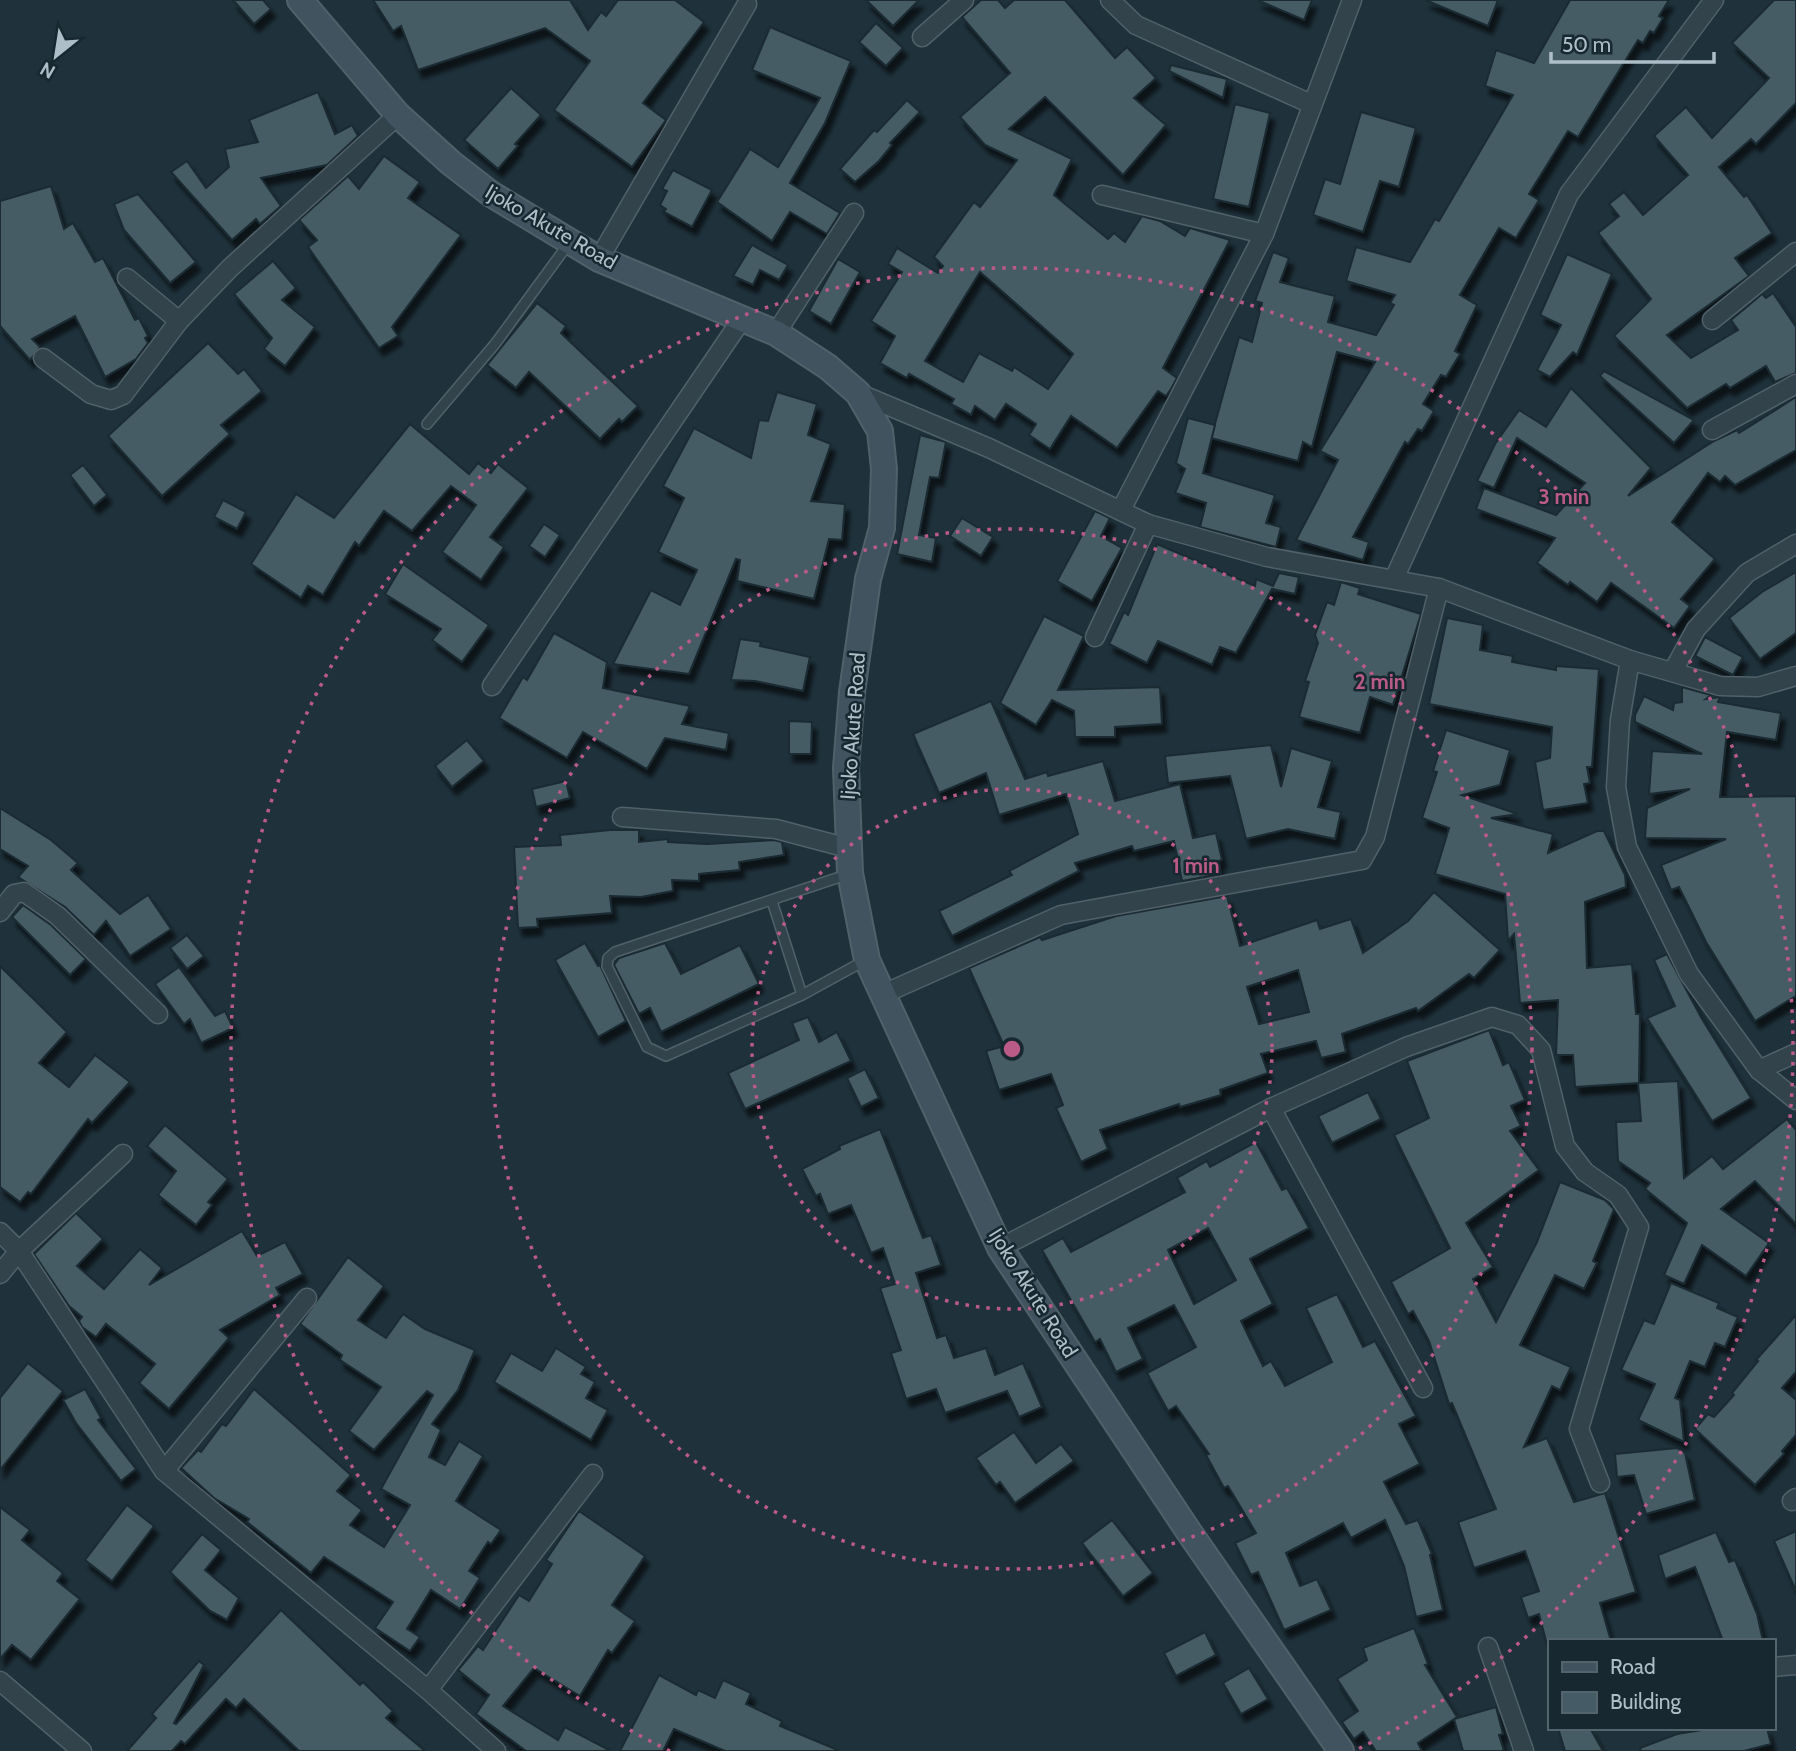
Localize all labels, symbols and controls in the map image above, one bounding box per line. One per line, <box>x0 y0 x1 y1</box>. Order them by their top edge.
north arrow <box>21 21 91 91</box>
scale bar <box>1551 21 1714 65</box>
text: 50 m <box>1562 32 1611 57</box>
text: N <box>36 57 59 84</box>
street label: Ijoko Akute Road <box>481 179 621 275</box>
text: 3 min <box>1539 484 1589 509</box>
street label: Ijoko Akute Road <box>835 651 871 801</box>
text: 2 min <box>1355 669 1405 694</box>
text: 1 min <box>1172 853 1220 878</box>
centre of rings <box>1000 1037 1024 1061</box>
street label: Ijoko Akute Road <box>983 1223 1083 1363</box>
legend <box>1548 1639 1775 1730</box>
text: Road <box>1610 1654 1656 1679</box>
text: Building <box>1610 1689 1682 1714</box>

